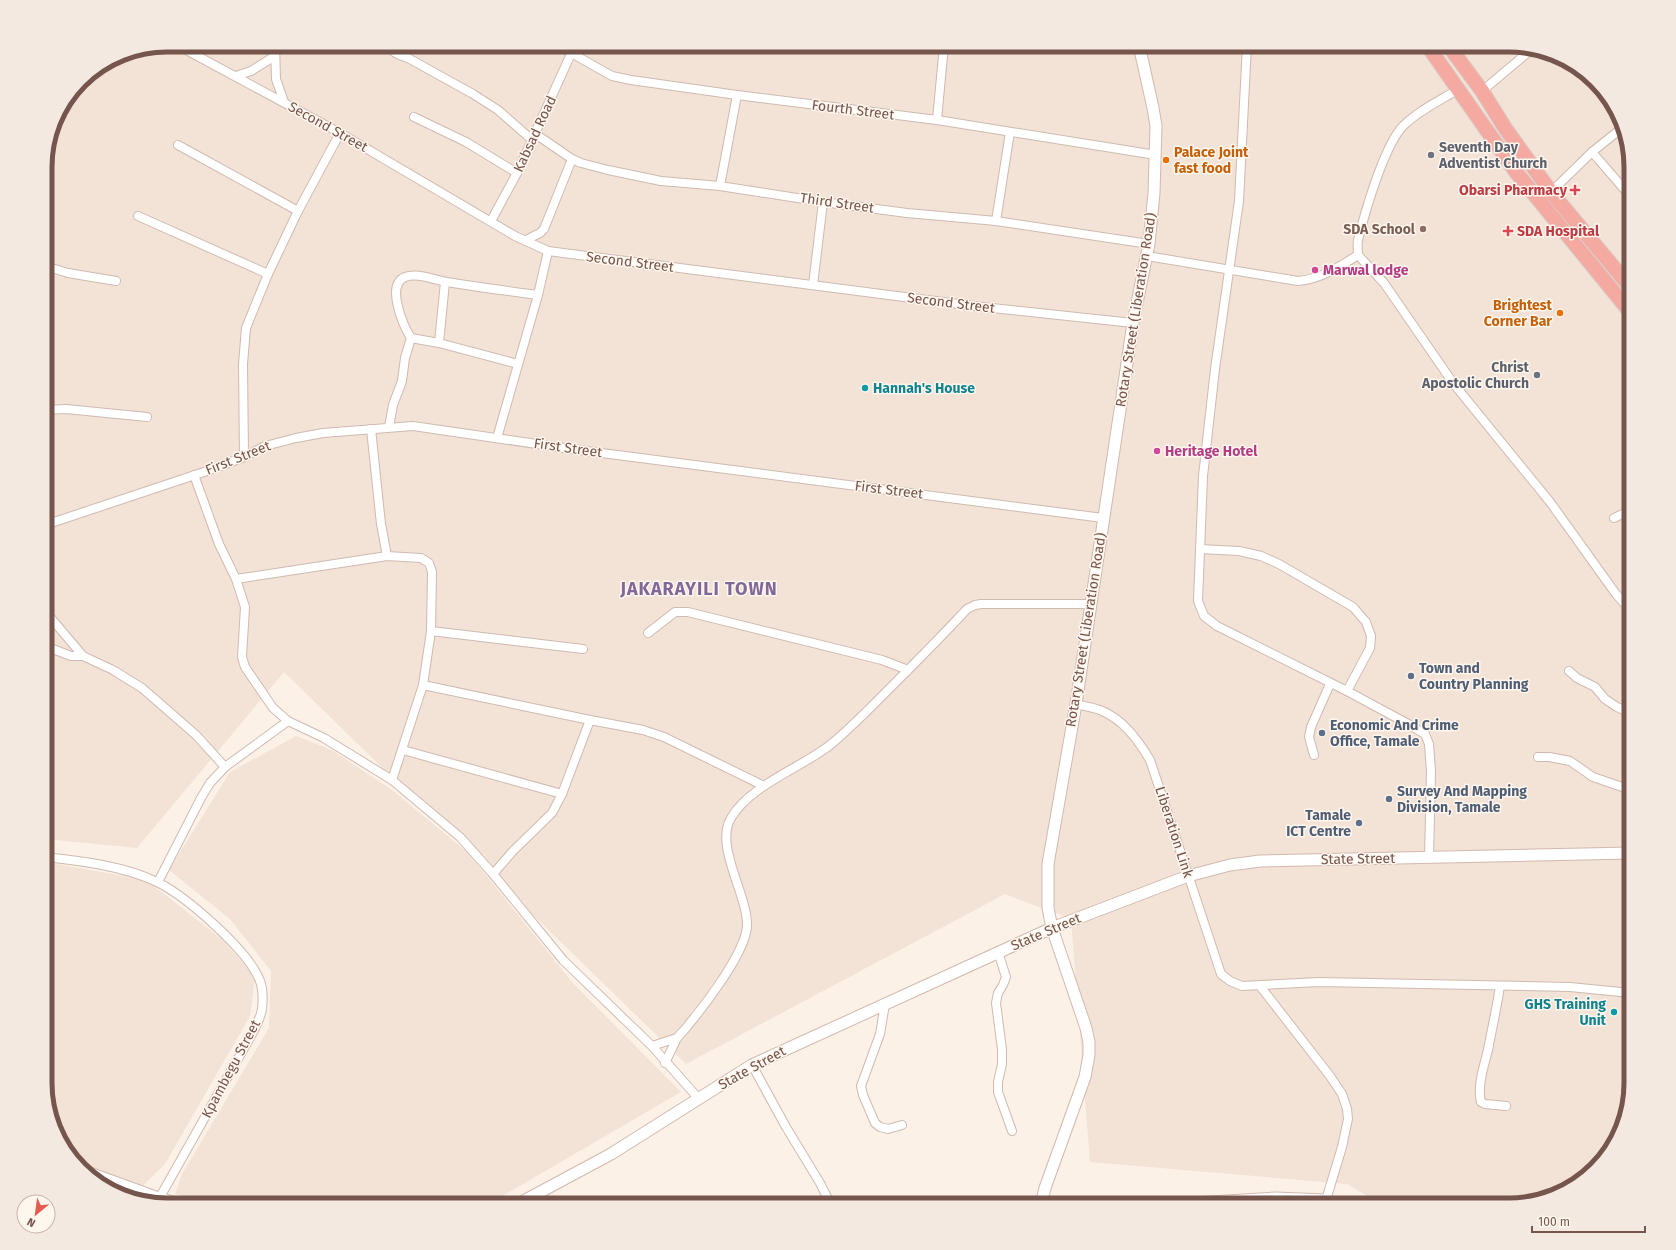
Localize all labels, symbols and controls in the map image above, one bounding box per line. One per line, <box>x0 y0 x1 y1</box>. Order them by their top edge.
street label: Kabsad Road <box>510 93 560 175</box>
street label: Fourth Street <box>811 97 896 124</box>
street label: Second Street <box>285 98 371 156</box>
place label: Seventh Day Adventist Church <box>1438 139 1547 172</box>
place label: Palace Joint fast food <box>1174 144 1249 177</box>
marker: Seventh Day Adventist Church <box>1426 150 1436 160</box>
marker: Palace Joint fast food <box>1161 155 1171 165</box>
place label: Obarsi Pharmacy <box>1459 182 1568 199</box>
marker: Obarsi Pharmacy <box>1570 185 1580 195</box>
street label: Third Street <box>799 189 876 217</box>
street label: Rotary Street (Liberation Road) <box>1112 212 1160 408</box>
place label: SDA School <box>1343 221 1416 238</box>
place label: SDA Hospital <box>1517 223 1600 240</box>
marker: SDA School <box>1418 224 1428 234</box>
marker: SDA Hospital <box>1502 225 1514 237</box>
street label: Second Street <box>585 248 676 276</box>
place label: Marwal lodge <box>1323 262 1409 279</box>
marker: Marwal lodge <box>1310 265 1320 275</box>
street label: Second Street <box>906 289 997 317</box>
place label: Brightest Corner Bar <box>1484 297 1553 330</box>
marker: Brightest Corner Bar <box>1555 308 1565 318</box>
place label: Christ Apostolic Church <box>1421 359 1530 392</box>
marker: Christ Apostolic Church <box>1532 370 1542 380</box>
place label: Hannah's House <box>873 380 975 397</box>
marker: Hannah's House <box>860 383 870 393</box>
street label: First Street <box>533 435 604 461</box>
street label: First Street <box>203 437 274 479</box>
place label: Heritage Hotel <box>1165 443 1258 460</box>
marker: Heritage Hotel <box>1152 446 1162 456</box>
street label: First Street <box>854 477 925 503</box>
street label: Rotary Street (Liberation Road) <box>1062 532 1110 728</box>
district label: JAKARAYILI TOWN <box>619 578 778 600</box>
place label: Town and Country Planning <box>1419 660 1529 693</box>
marker: Town and Country Planning <box>1406 671 1416 681</box>
place label: Economic And Crime Office, Tamale <box>1330 717 1459 750</box>
marker: Economic And Crime Office, Tamale <box>1317 728 1327 738</box>
place label: Survey And Mapping Division, Tamale <box>1397 783 1527 816</box>
street label: Liberation Link <box>1151 784 1197 880</box>
marker: Survey And Mapping Division, Tamale <box>1384 794 1394 804</box>
place label: Tamale ICT Centre <box>1286 807 1351 840</box>
marker: Tamale ICT Centre <box>1354 818 1364 828</box>
street label: State Street <box>1321 850 1396 868</box>
street label: State Street <box>1008 909 1084 954</box>
place label: GHS Training Unit <box>1525 996 1607 1029</box>
marker: GHS Training Unit <box>1609 1007 1619 1017</box>
street label: Kpambegu Street <box>198 1016 265 1121</box>
street label: State Street <box>715 1042 789 1093</box>
north arrow <box>16 1194 56 1234</box>
scale bar <box>1532 1208 1645 1234</box>
text: N <box>25 1215 38 1230</box>
text: 100 m <box>1538 1215 1570 1229</box>

